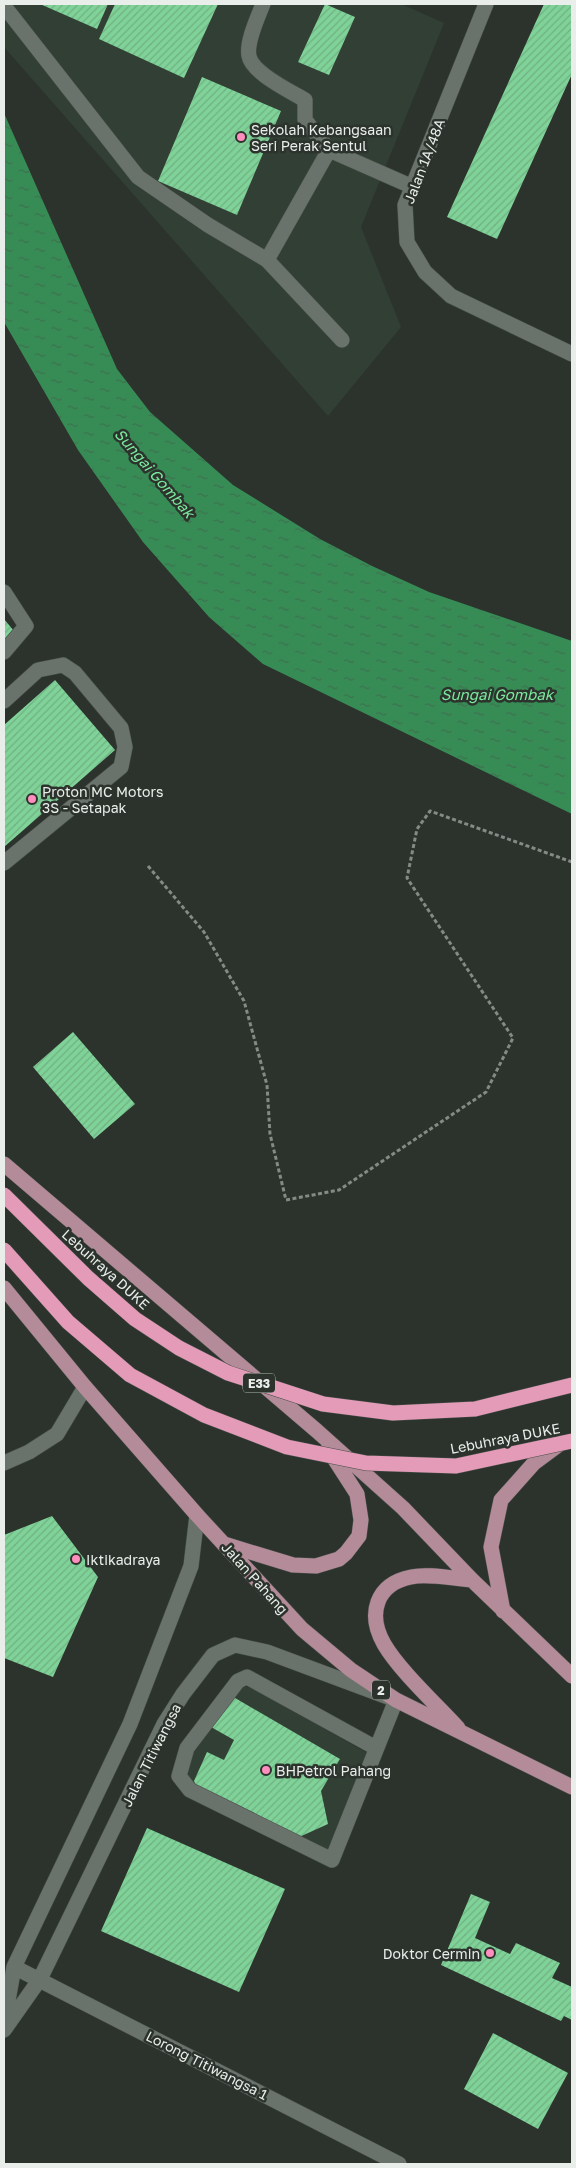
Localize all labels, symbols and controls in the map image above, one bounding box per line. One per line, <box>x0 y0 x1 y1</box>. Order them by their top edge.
street label: Jalan 1A/48A <box>400 116 448 206</box>
place label: Sekolah Kebangsaan Seri Perak Sentul <box>251 121 392 154</box>
marker: Sekolah Kebangsaan Seri Perak Sentul <box>235 131 247 143</box>
water label: Sungai Gombak <box>111 425 200 523</box>
water label: Sungai Gombak <box>441 685 555 704</box>
place label: Proton MC Motors 3S - Setapak <box>42 783 163 816</box>
marker: Proton MC Motors 3S - Setapak <box>26 793 38 805</box>
street label: Lebuhraya DUKE <box>59 1225 153 1313</box>
road number: E33 <box>243 1374 275 1392</box>
street label: Lebuhraya DUKE <box>449 1419 561 1457</box>
street label: Jalan Pahang <box>218 1539 292 1617</box>
place label: Iktikadraya <box>86 1551 161 1568</box>
marker: Iktikadraya <box>70 1553 82 1565</box>
road number: 2 <box>372 1680 390 1700</box>
street label: Jalan Titiwangsa <box>118 1701 184 1809</box>
place label: BHPetrol Pahang <box>276 1762 391 1779</box>
marker: BHPetrol Pahang <box>260 1764 272 1776</box>
place label: Doktor Cermin <box>383 1945 480 1962</box>
marker: Doktor Cermin <box>484 1947 496 1959</box>
street label: Lorong Titiwangsa 1 <box>143 2027 271 2103</box>

